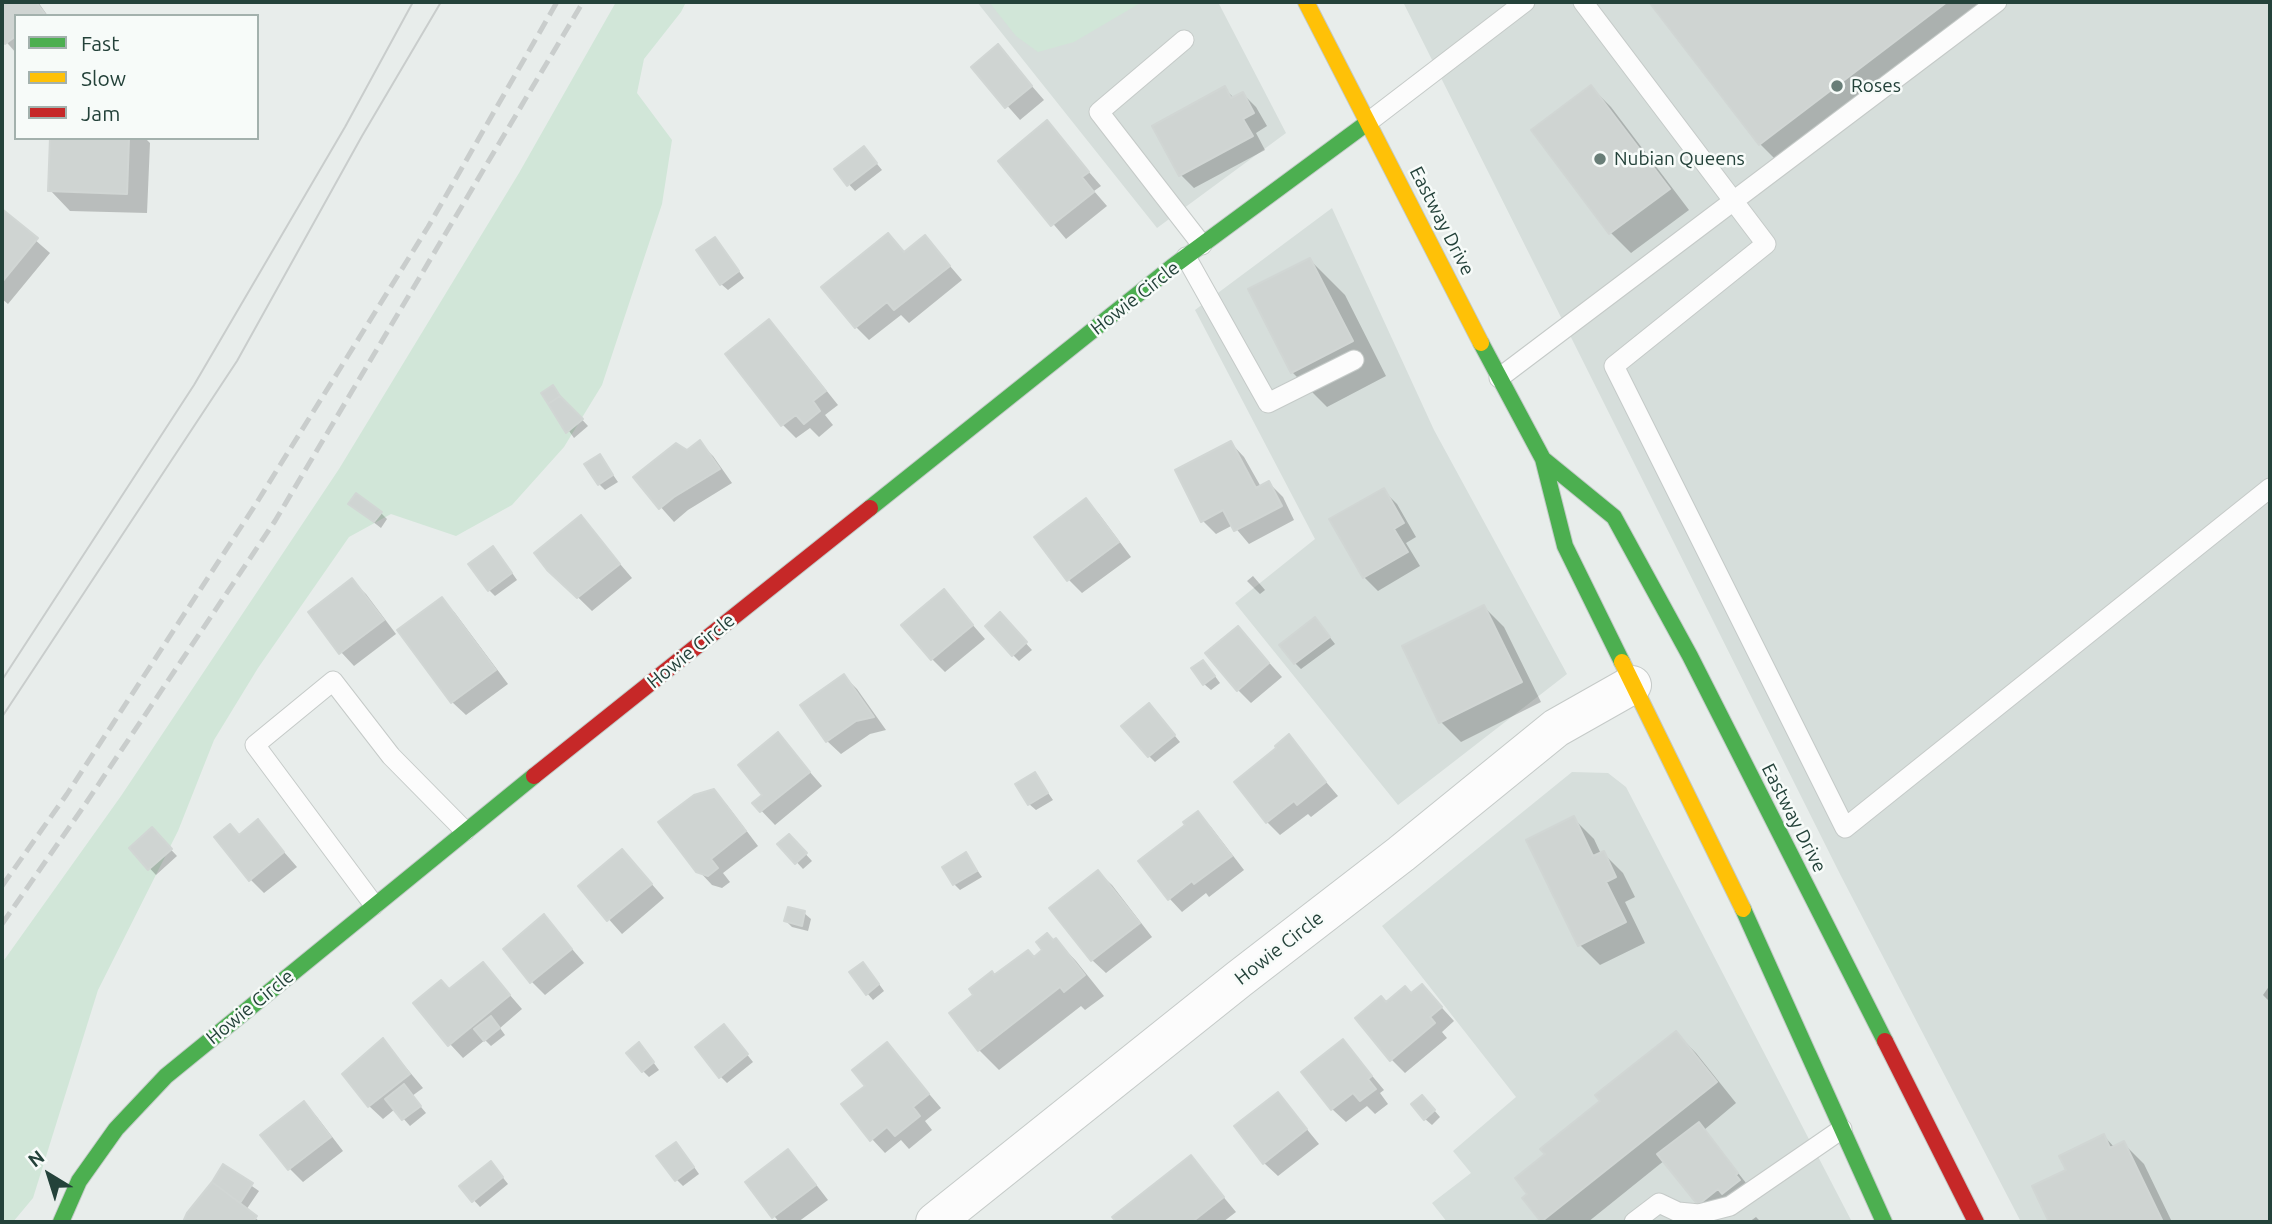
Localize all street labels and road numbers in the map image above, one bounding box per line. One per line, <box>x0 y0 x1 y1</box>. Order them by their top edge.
street label: Eastway Drive <box>1405 163 1479 279</box>
street label: Howie Circle <box>1086 256 1184 340</box>
street label: Howie Circle <box>643 609 739 693</box>
street label: Eastway Drive <box>1757 760 1831 876</box>
street label: Howie Circle <box>1230 906 1328 990</box>
street label: Howie Circle <box>202 965 298 1049</box>

